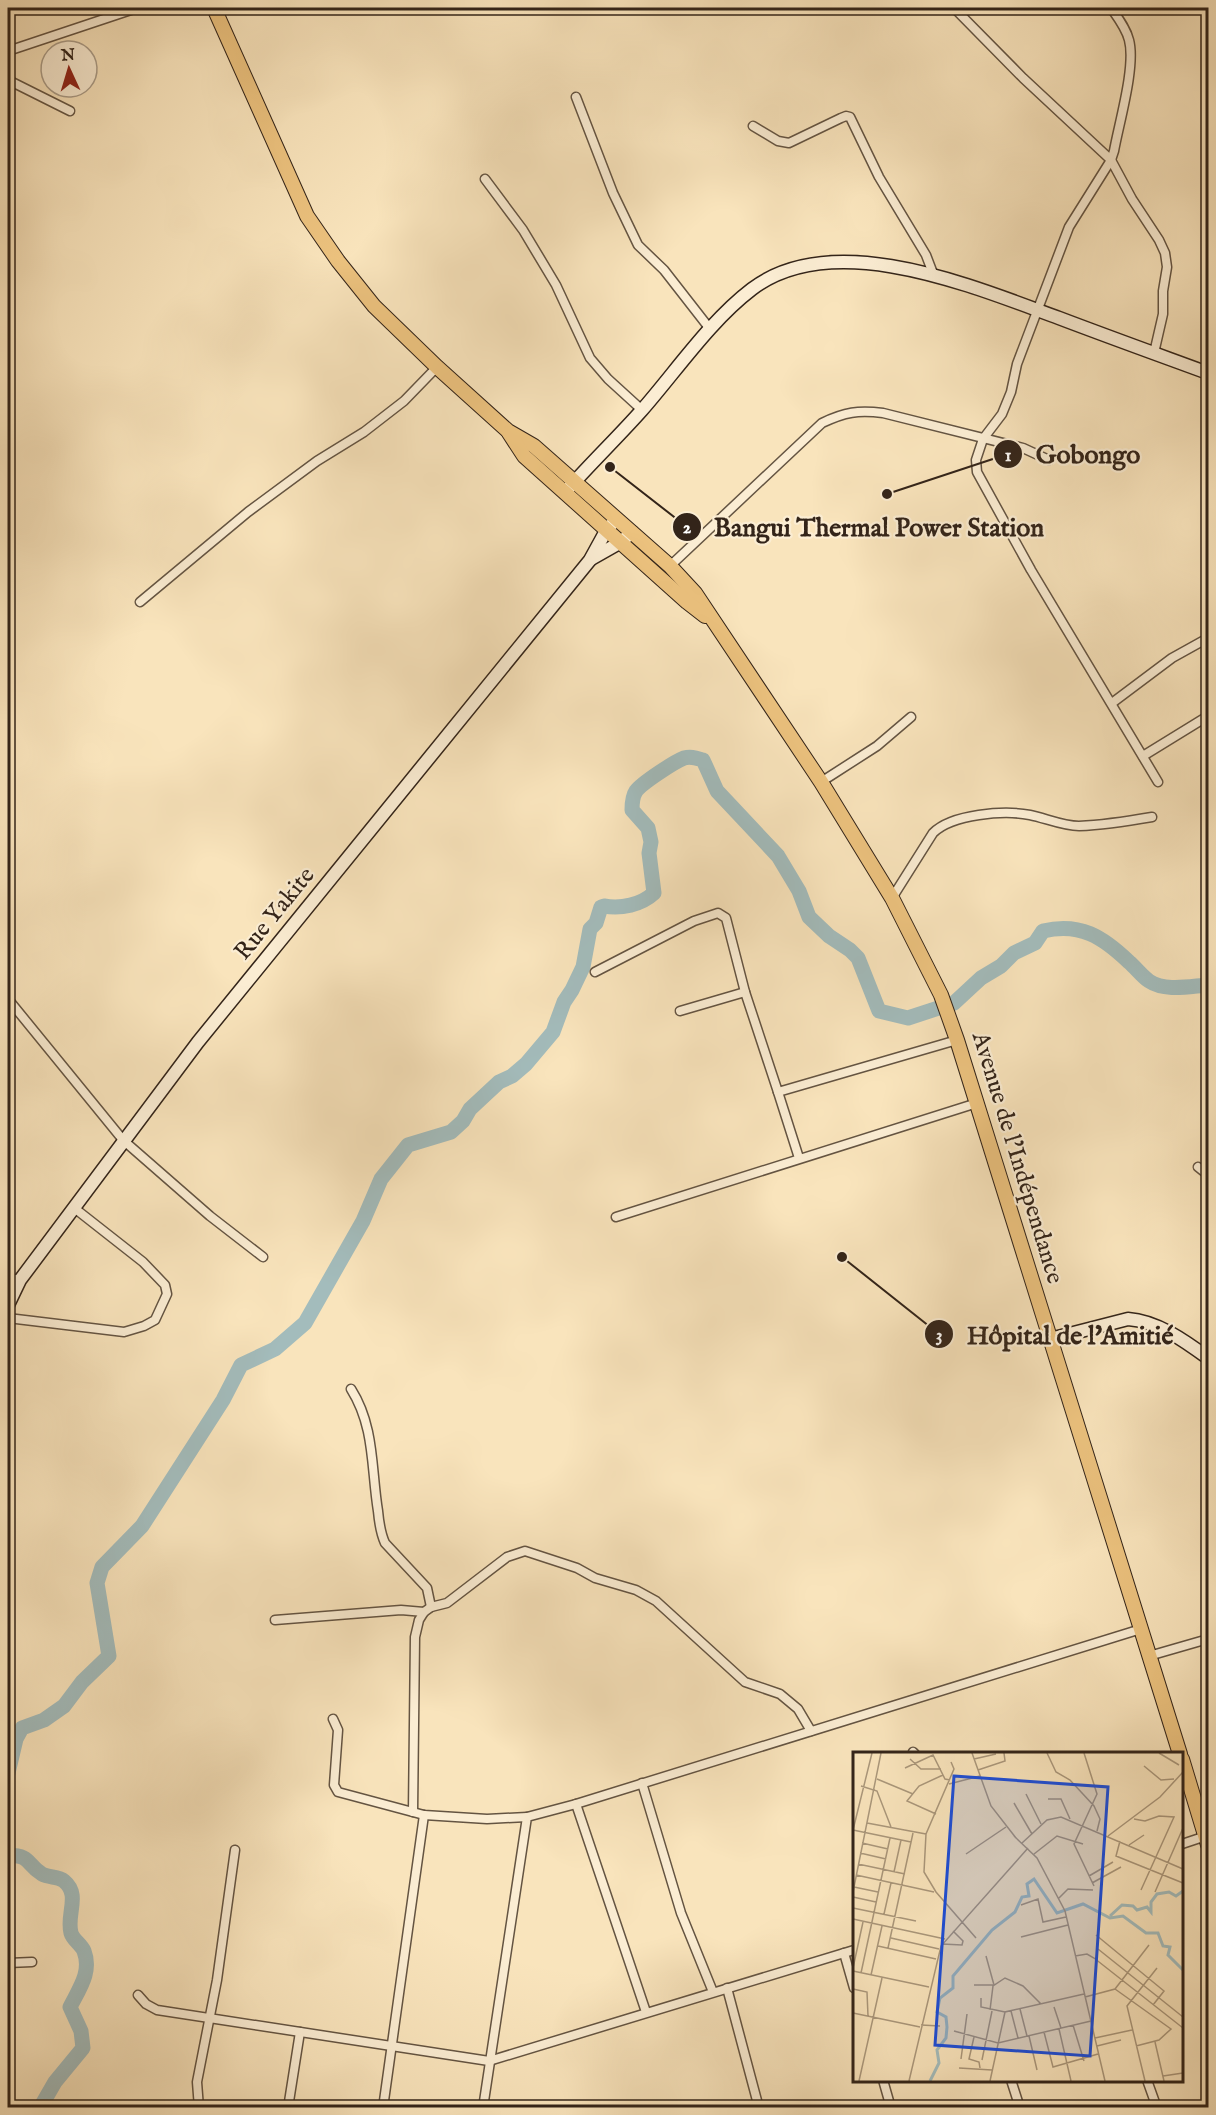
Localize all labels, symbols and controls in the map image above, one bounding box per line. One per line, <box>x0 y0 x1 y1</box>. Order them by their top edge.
north arrow <box>39 39 99 99</box>
text: N <box>59 46 76 67</box>
callout: Gobongo <box>993 432 1152 476</box>
text: Gobongo <box>1036 439 1140 472</box>
text: 1 <box>1005 445 1012 468</box>
callout: Bangui Thermal Power Station <box>672 505 1057 549</box>
text: Bangui Thermal Power Station <box>714 512 1044 545</box>
text: 2 <box>683 517 692 540</box>
street label: Rue Yakite <box>228 861 322 967</box>
street label: Avenue de l'Indépendance <box>964 1027 1070 1288</box>
callout: Hôpital de l'Amitié <box>924 1312 1185 1356</box>
text: Hôpital de l'Amitié <box>967 1320 1173 1353</box>
text: 3 <box>936 1325 942 1348</box>
inset map <box>853 1752 1183 2082</box>

